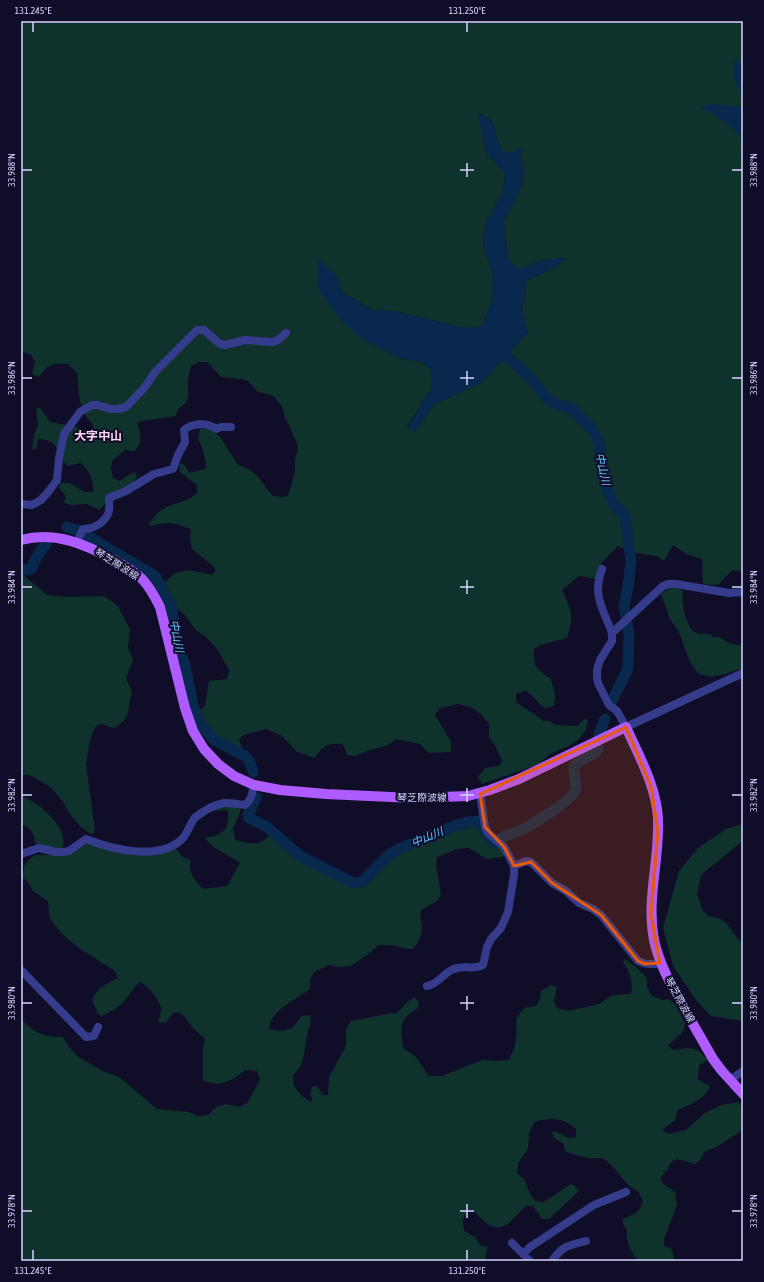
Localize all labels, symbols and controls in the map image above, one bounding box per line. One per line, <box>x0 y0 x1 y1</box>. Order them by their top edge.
text: 131.245°E <box>15 5 52 16</box>
text: 131.250°E <box>449 5 486 16</box>
text: 33.988°N <box>6 153 17 187</box>
text: 33.988°N <box>748 153 759 187</box>
text: 33.986°N <box>6 361 17 395</box>
text: 33.986°N <box>748 361 759 395</box>
district label: 大字中山 <box>74 429 122 443</box>
water label: 中山川 <box>593 452 613 487</box>
street label: 琴芝際波線 <box>93 546 141 582</box>
text: 33.984°N <box>6 570 17 604</box>
text: 33.984°N <box>748 570 759 604</box>
water label: 中山川 <box>168 619 186 654</box>
text: 33.982°N <box>6 778 17 812</box>
text: 33.982°N <box>748 778 759 812</box>
street label: 琴芝際波線 <box>397 792 447 803</box>
water label: 中山川 <box>409 825 445 849</box>
street label: 琴芝際波線 <box>663 975 697 1025</box>
text: 33.980°N <box>6 986 17 1020</box>
text: 33.980°N <box>748 986 759 1020</box>
text: 33.978°N <box>6 1194 17 1228</box>
text: 33.978°N <box>748 1194 759 1228</box>
text: 131.245°E <box>15 1265 52 1276</box>
text: 131.250°E <box>449 1265 486 1276</box>

